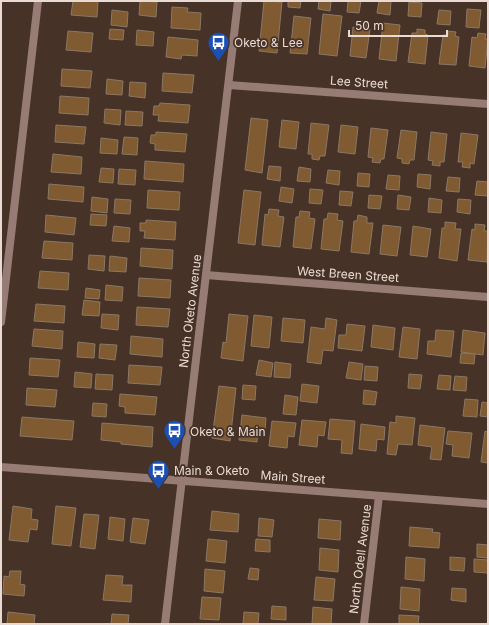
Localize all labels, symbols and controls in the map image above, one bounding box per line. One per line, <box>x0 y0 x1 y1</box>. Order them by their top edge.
scale bar <box>349 12 447 38</box>
text: 50 m <box>355 18 384 33</box>
bus stop icon: Oketo & Lee <box>206 29 232 62</box>
place label: Oketo & Lee <box>234 35 303 50</box>
street label: Lee Street <box>330 72 389 92</box>
street label: North Oketo Avenue <box>176 253 204 369</box>
street label: West Breen Street <box>296 263 400 285</box>
bus stop icon: Oketo & Main <box>161 418 187 451</box>
place label: Oketo & Main <box>190 424 266 439</box>
bus stop icon: Main & Oketo <box>146 457 172 490</box>
place label: Main & Oketo <box>174 463 250 478</box>
street label: Main Street <box>260 467 326 487</box>
street label: North Odell Avenue <box>346 503 374 615</box>

